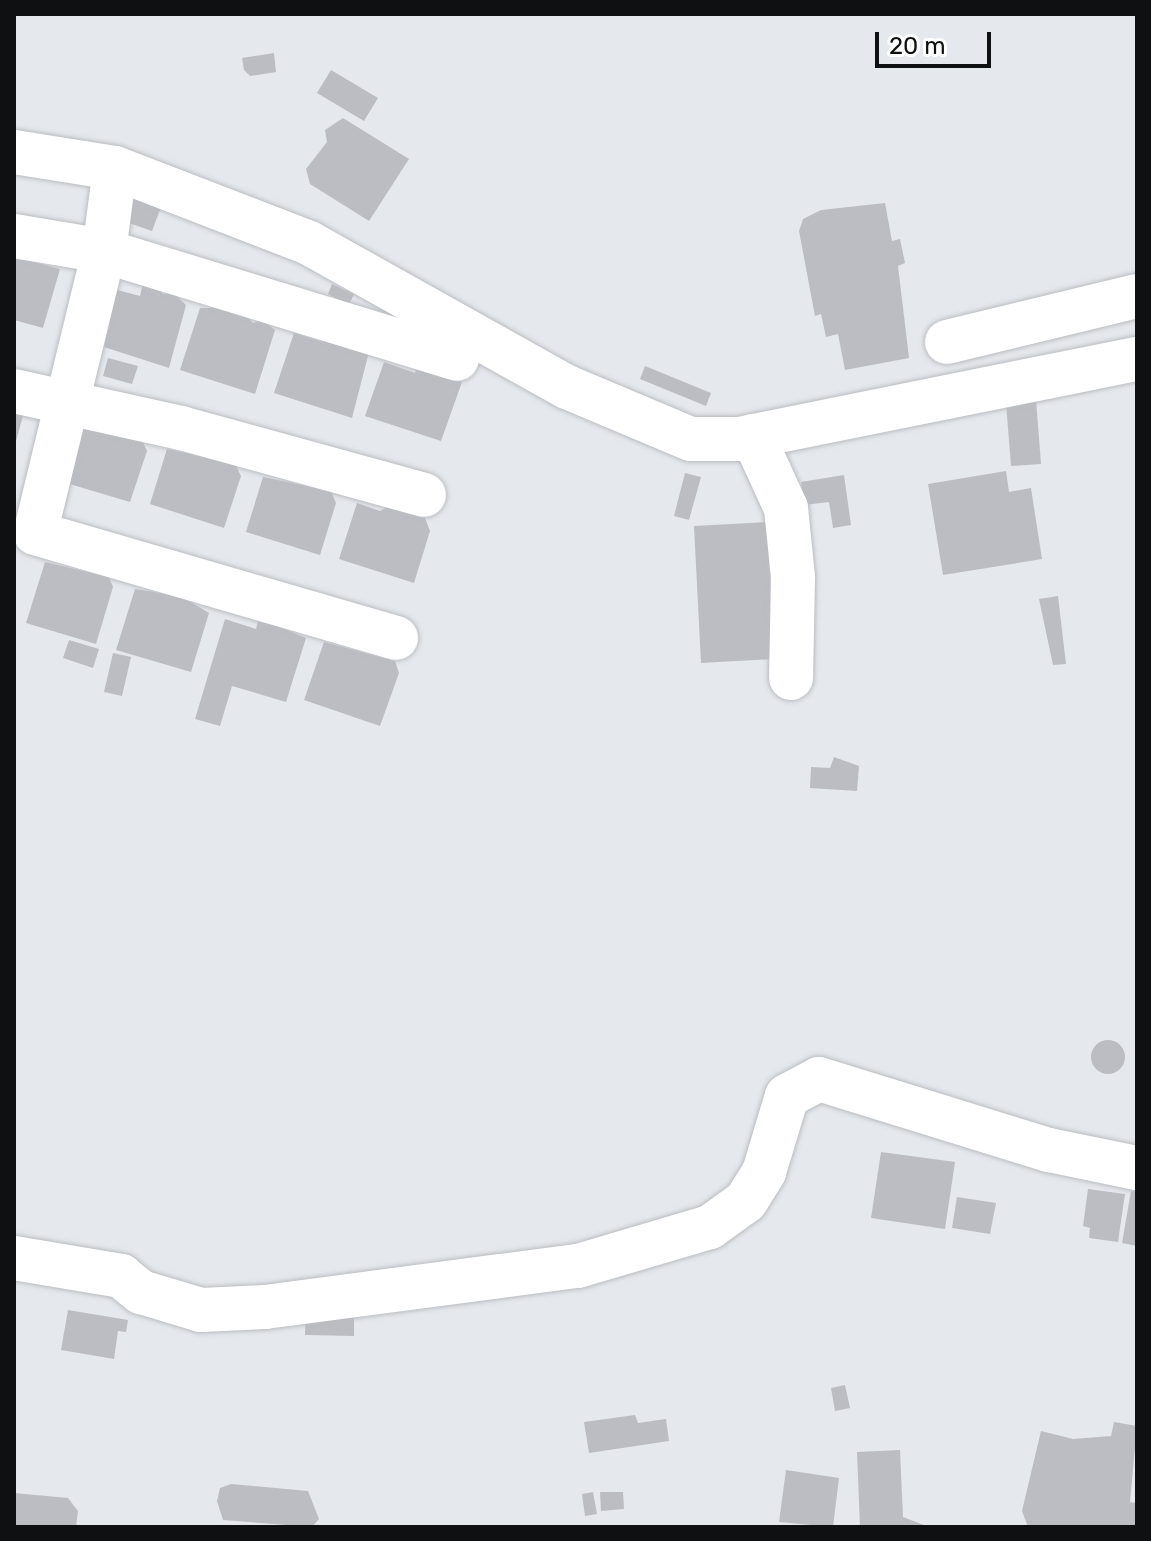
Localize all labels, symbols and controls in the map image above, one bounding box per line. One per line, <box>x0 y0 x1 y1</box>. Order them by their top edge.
scale bar <box>879 16 995 66</box>
text: 20 m <box>889 32 946 60</box>

